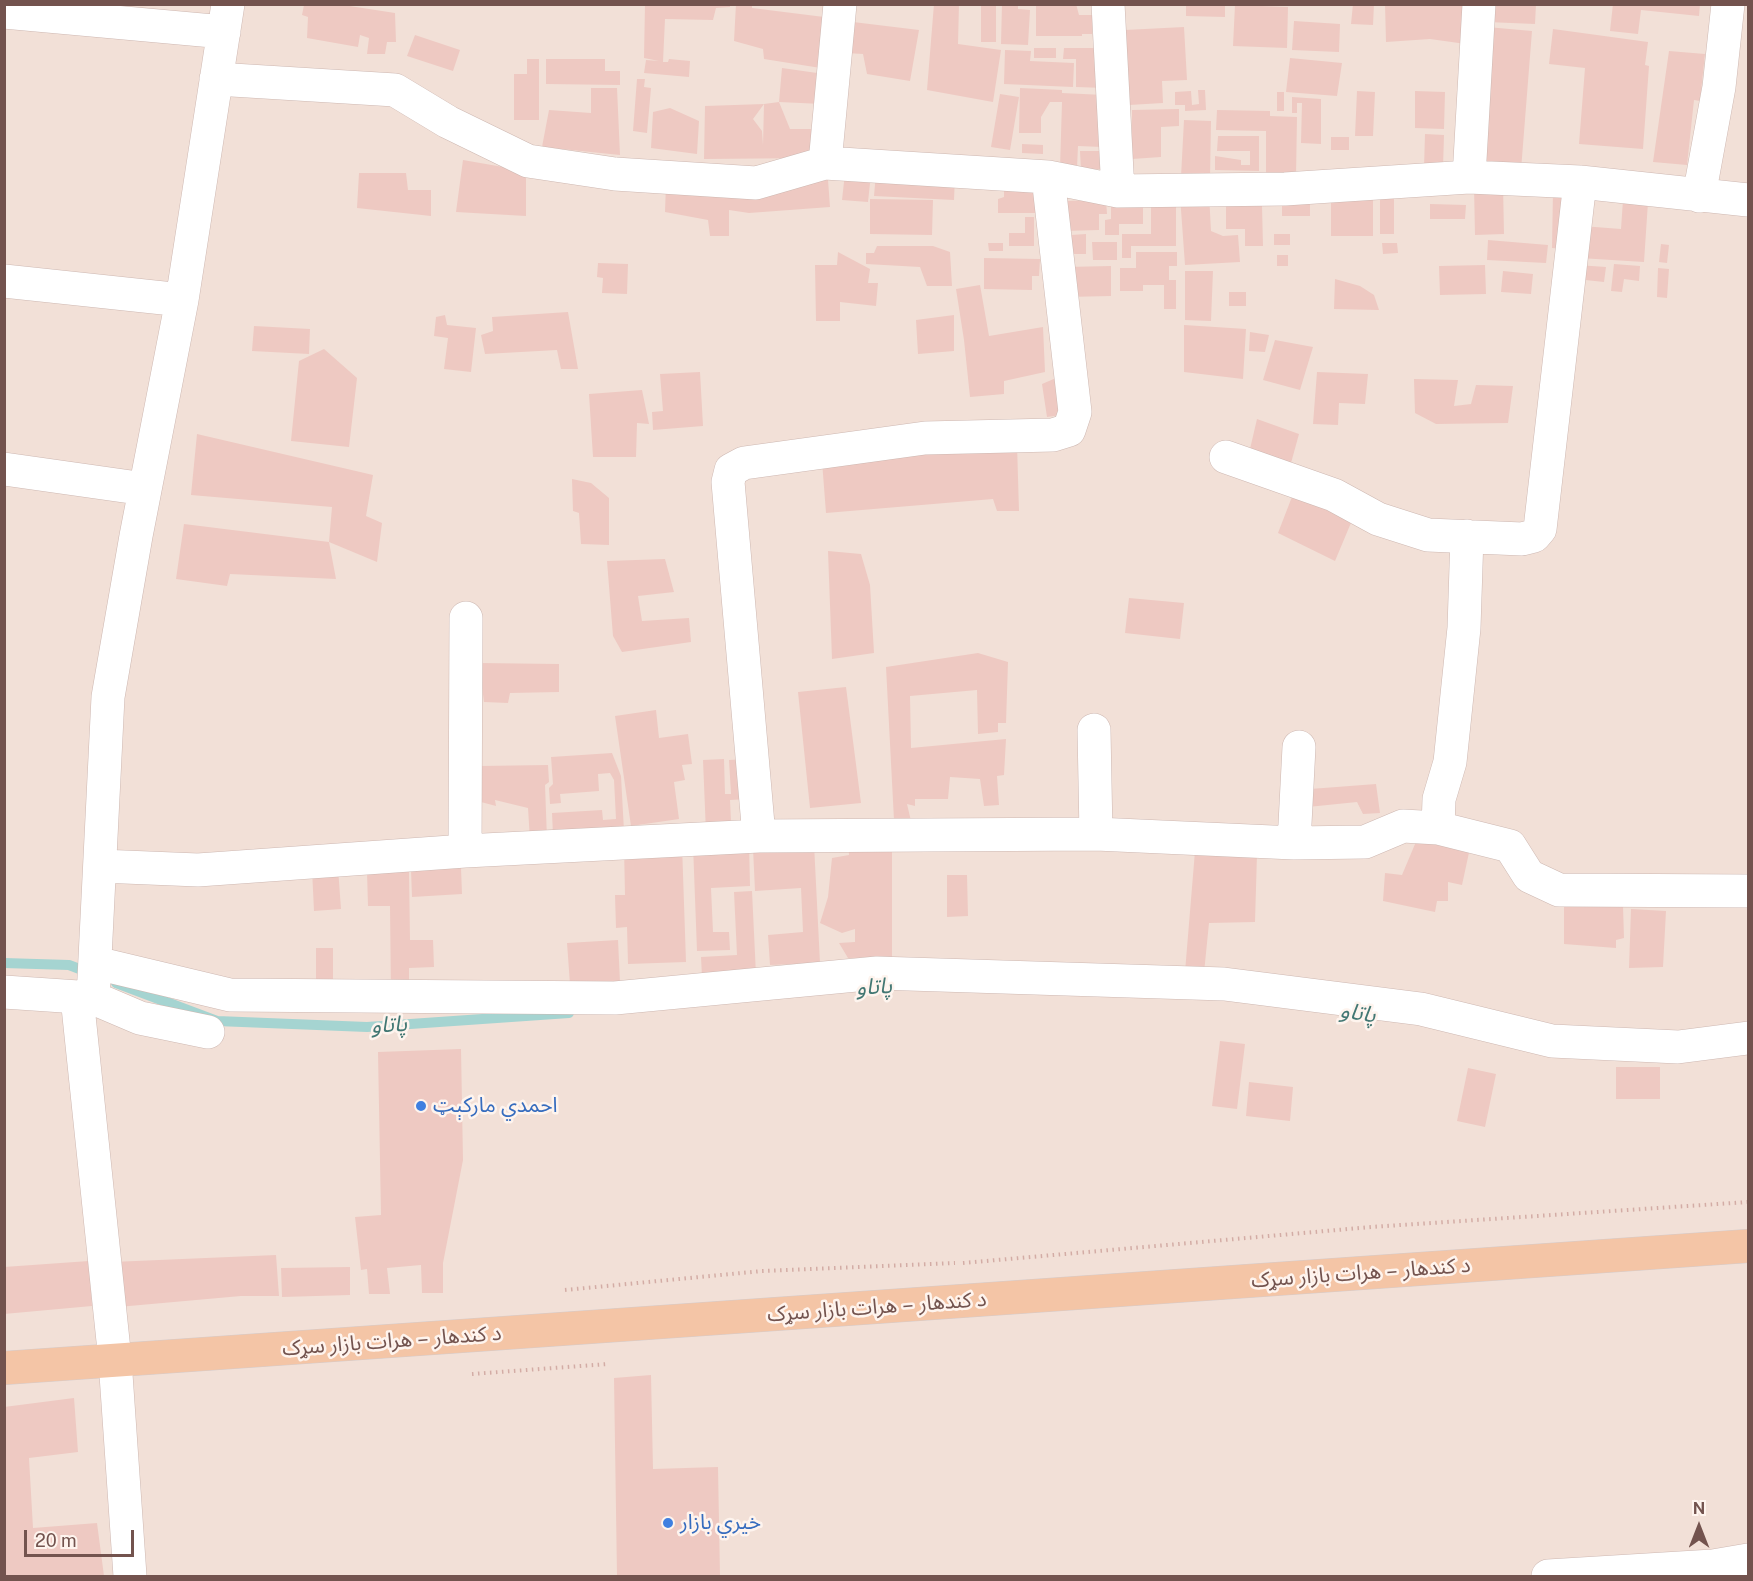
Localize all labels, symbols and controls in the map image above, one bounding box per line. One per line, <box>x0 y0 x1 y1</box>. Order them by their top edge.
water label: پاتاو <box>855 973 893 1001</box>
water label: پاتاو <box>1338 997 1378 1029</box>
water label: پاتاو <box>370 1011 408 1039</box>
place label: احمدي مارکېټ <box>433 1093 558 1119</box>
marker: احمدي مارکېټ <box>414 1099 428 1113</box>
street label: د کندهار – هرات بازار سړک <box>1250 1253 1472 1293</box>
street label: د کندهار – هرات بازار سړک <box>766 1287 988 1327</box>
street label: د کندهار – هرات بازار سړک <box>281 1321 503 1361</box>
north arrow <box>1669 1497 1729 1557</box>
text: N <box>1693 1499 1705 1518</box>
place label: خیري بازار <box>680 1510 761 1536</box>
marker: خیري بازار <box>661 1516 675 1530</box>
scale bar <box>27 1518 136 1556</box>
text: 20 m <box>35 1530 77 1551</box>

